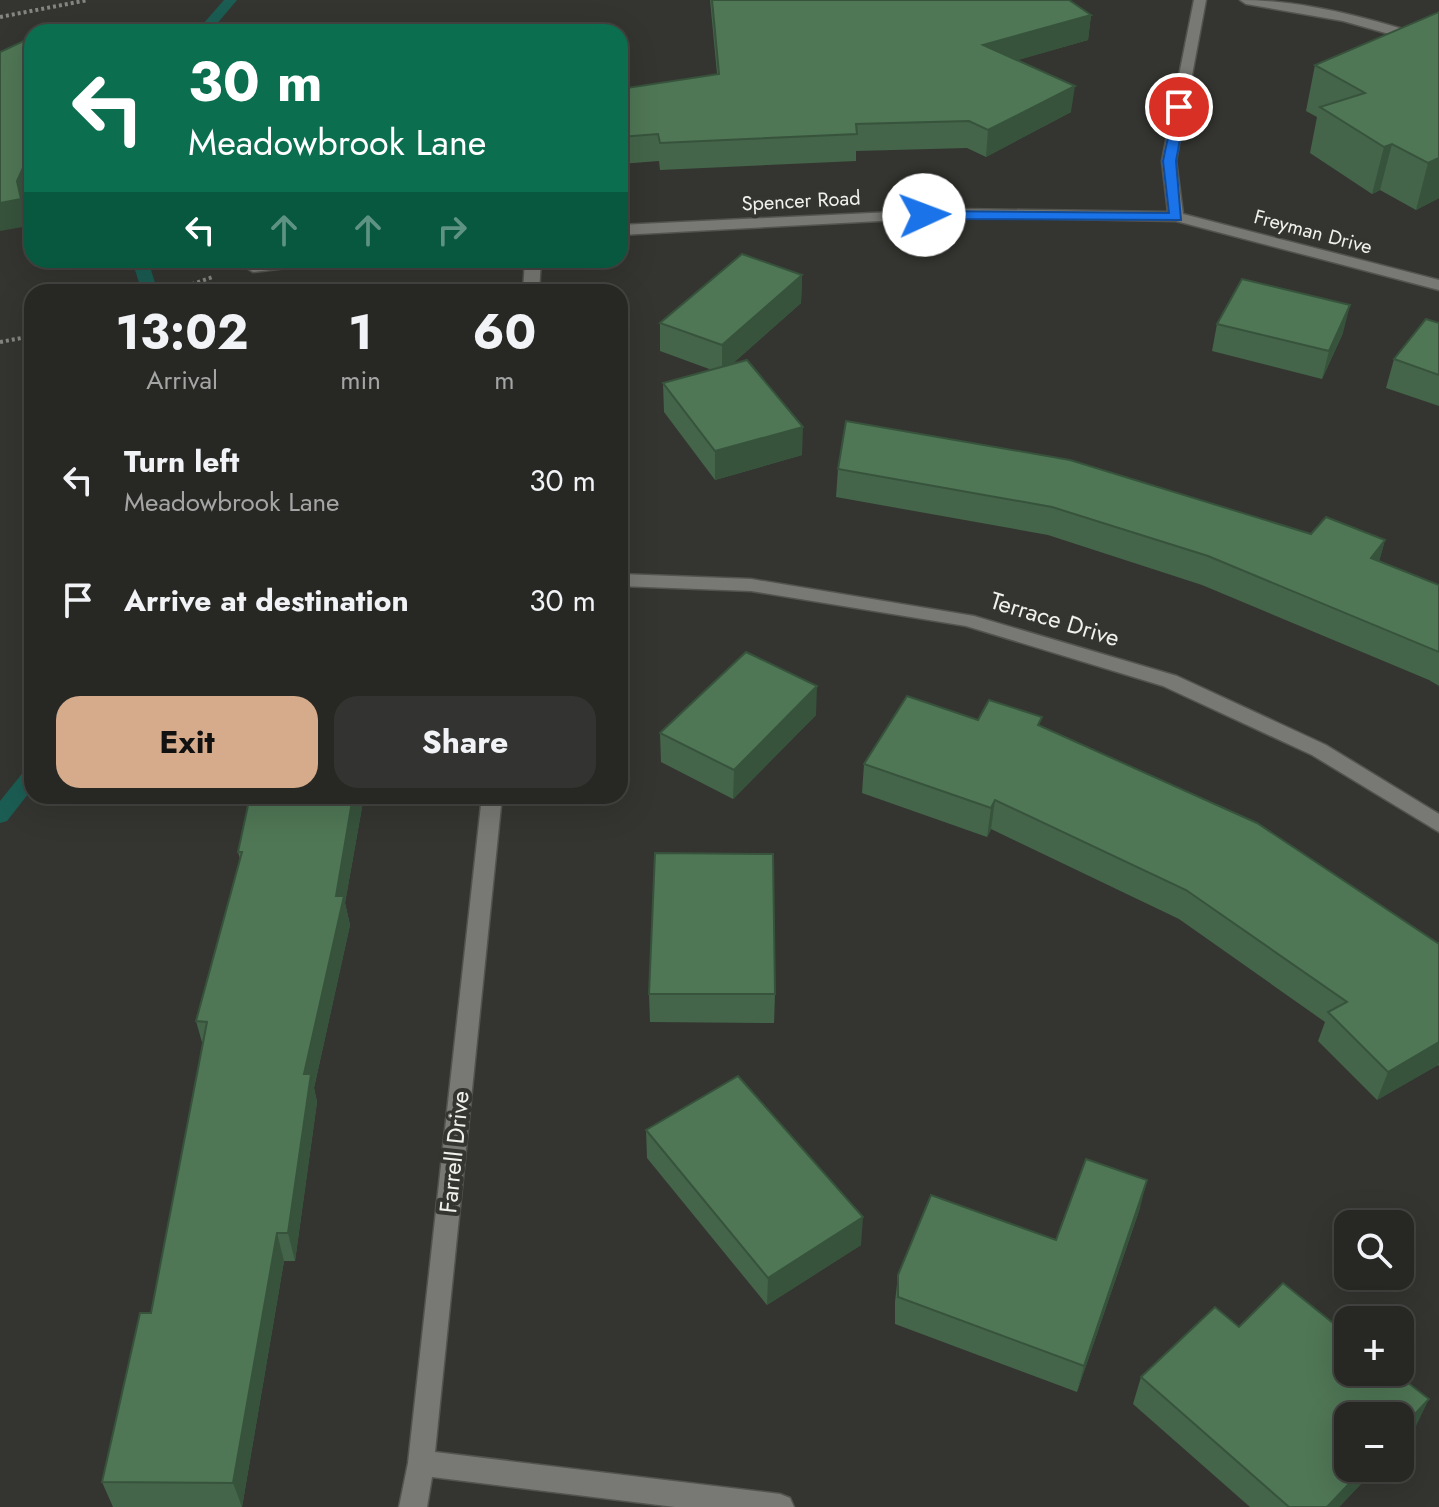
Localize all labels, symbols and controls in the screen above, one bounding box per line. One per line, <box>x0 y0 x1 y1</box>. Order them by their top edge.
text: 30 m <box>188 41 323 122</box>
icon: left <box>56 56 160 160</box>
pin <box>1145 73 1213 141</box>
icon: arrive <box>1157 85 1201 129</box>
text: Meadowbrook Lane <box>188 116 486 168</box>
position arrow <box>882 173 966 257</box>
street label: Spencer Road <box>741 183 861 219</box>
street label: Freyman Drive <box>1251 202 1375 262</box>
icon: left <box>178 208 222 252</box>
icon: ahead <box>262 208 306 252</box>
icon: ahead <box>346 208 390 252</box>
icon: right <box>430 208 474 252</box>
text: 13:02 <box>116 298 249 367</box>
text: 1 <box>348 298 373 367</box>
text: 60 <box>473 298 536 367</box>
text: Arrival <box>146 361 218 399</box>
text: min <box>340 361 381 399</box>
text: m <box>494 361 515 399</box>
text: Turn left <box>124 440 239 483</box>
icon: left <box>56 458 100 502</box>
text: 30 m <box>529 459 596 502</box>
text: Meadowbrook Lane <box>124 483 340 521</box>
icon: arrive <box>56 578 100 622</box>
text: Arrive at destination <box>124 579 409 622</box>
text: 30 m <box>529 579 596 622</box>
street label: Terrace Drive <box>986 583 1124 655</box>
button: Exit <box>56 696 318 788</box>
button: Share <box>334 696 596 788</box>
street label: Farrell Drive <box>430 1089 478 1215</box>
map controls <box>1334 1210 1414 1482</box>
button: search <box>1334 1210 1414 1290</box>
button: + <box>1334 1306 1414 1386</box>
button: − <box>1334 1402 1414 1482</box>

